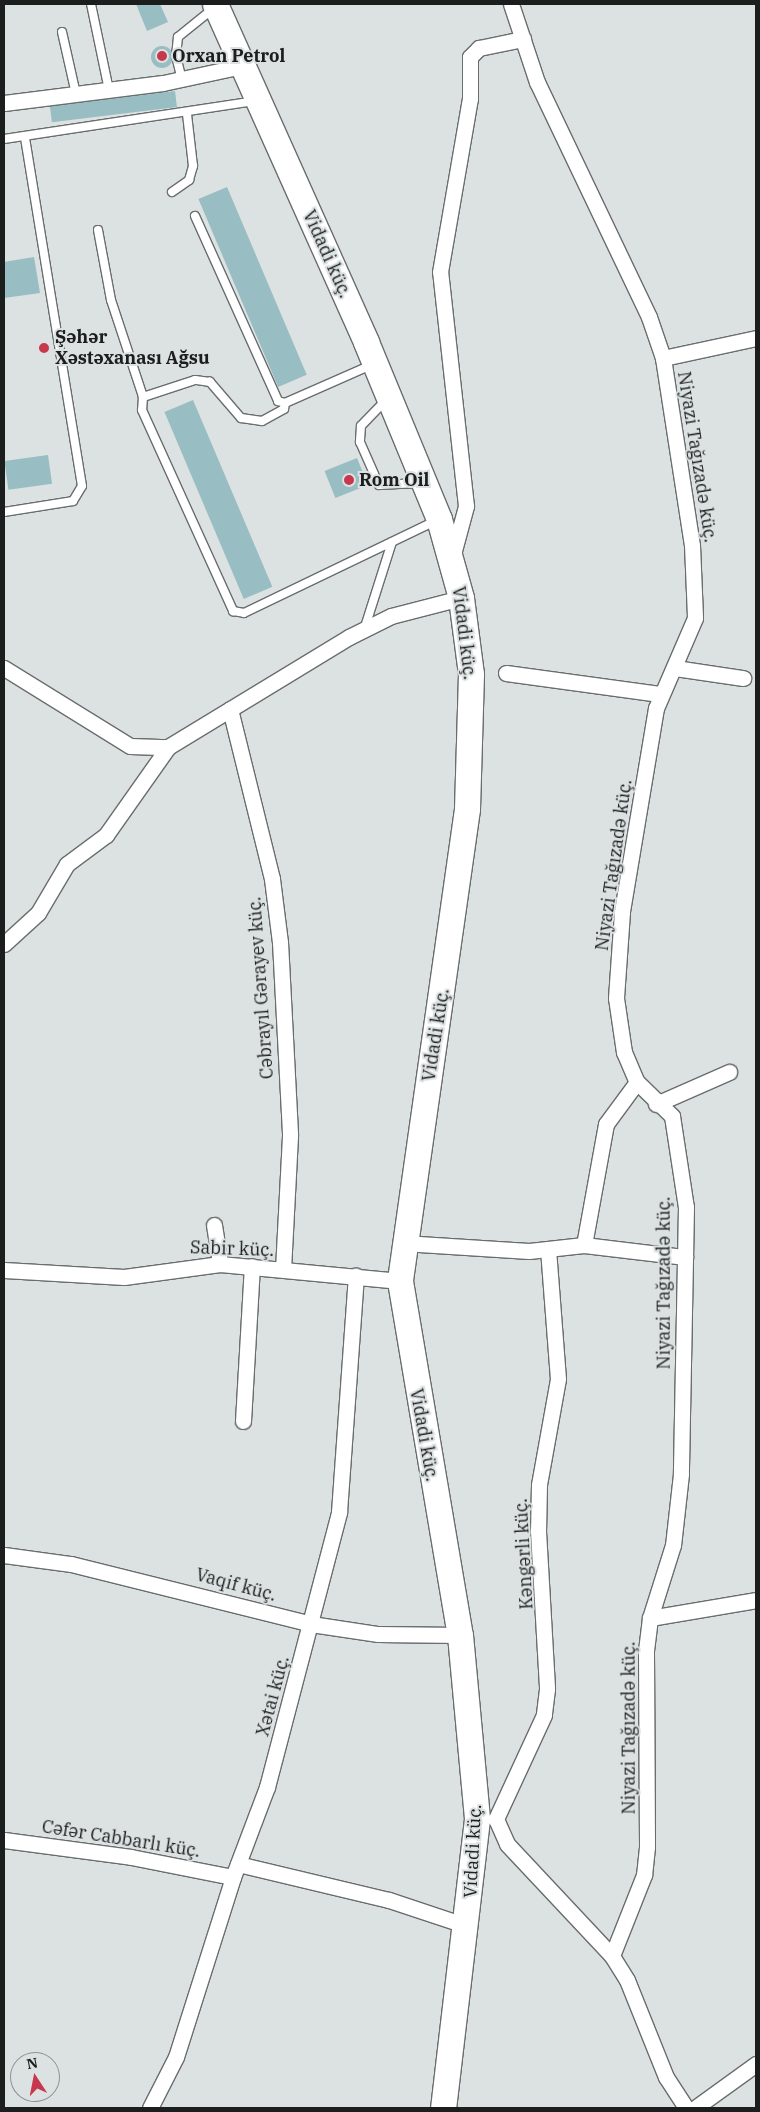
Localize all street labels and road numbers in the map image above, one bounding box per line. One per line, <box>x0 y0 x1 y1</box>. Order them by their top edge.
street label: Vidadi küç. <box>298 207 356 301</box>
street label: Niyazi Tağızadə küç. <box>673 370 721 544</box>
street label: Vidadi küç. <box>448 585 480 681</box>
street label: Niyazi Tağızadə küç. <box>591 778 637 952</box>
street label: Cəbrayıl Gərayev küç. <box>244 896 278 1080</box>
street label: Vidadi küç. <box>418 987 454 1083</box>
street label: Niyazi Tağızadə küç. <box>653 1196 675 1370</box>
street label: Sabir küç. <box>190 1237 274 1261</box>
street label: Vidadi küç. <box>405 1387 443 1483</box>
street label: Kəngərli küç. <box>510 1498 538 1610</box>
street label: Vaqif küç. <box>193 1564 279 1606</box>
street label: Niyazi Tağızadə küç. <box>618 1641 640 1815</box>
street label: Xətai küç. <box>252 1653 294 1739</box>
street label: Vidadi küç. <box>460 1803 486 1899</box>
street label: Cəfər Cabbarlı küç. <box>40 1816 202 1862</box>

